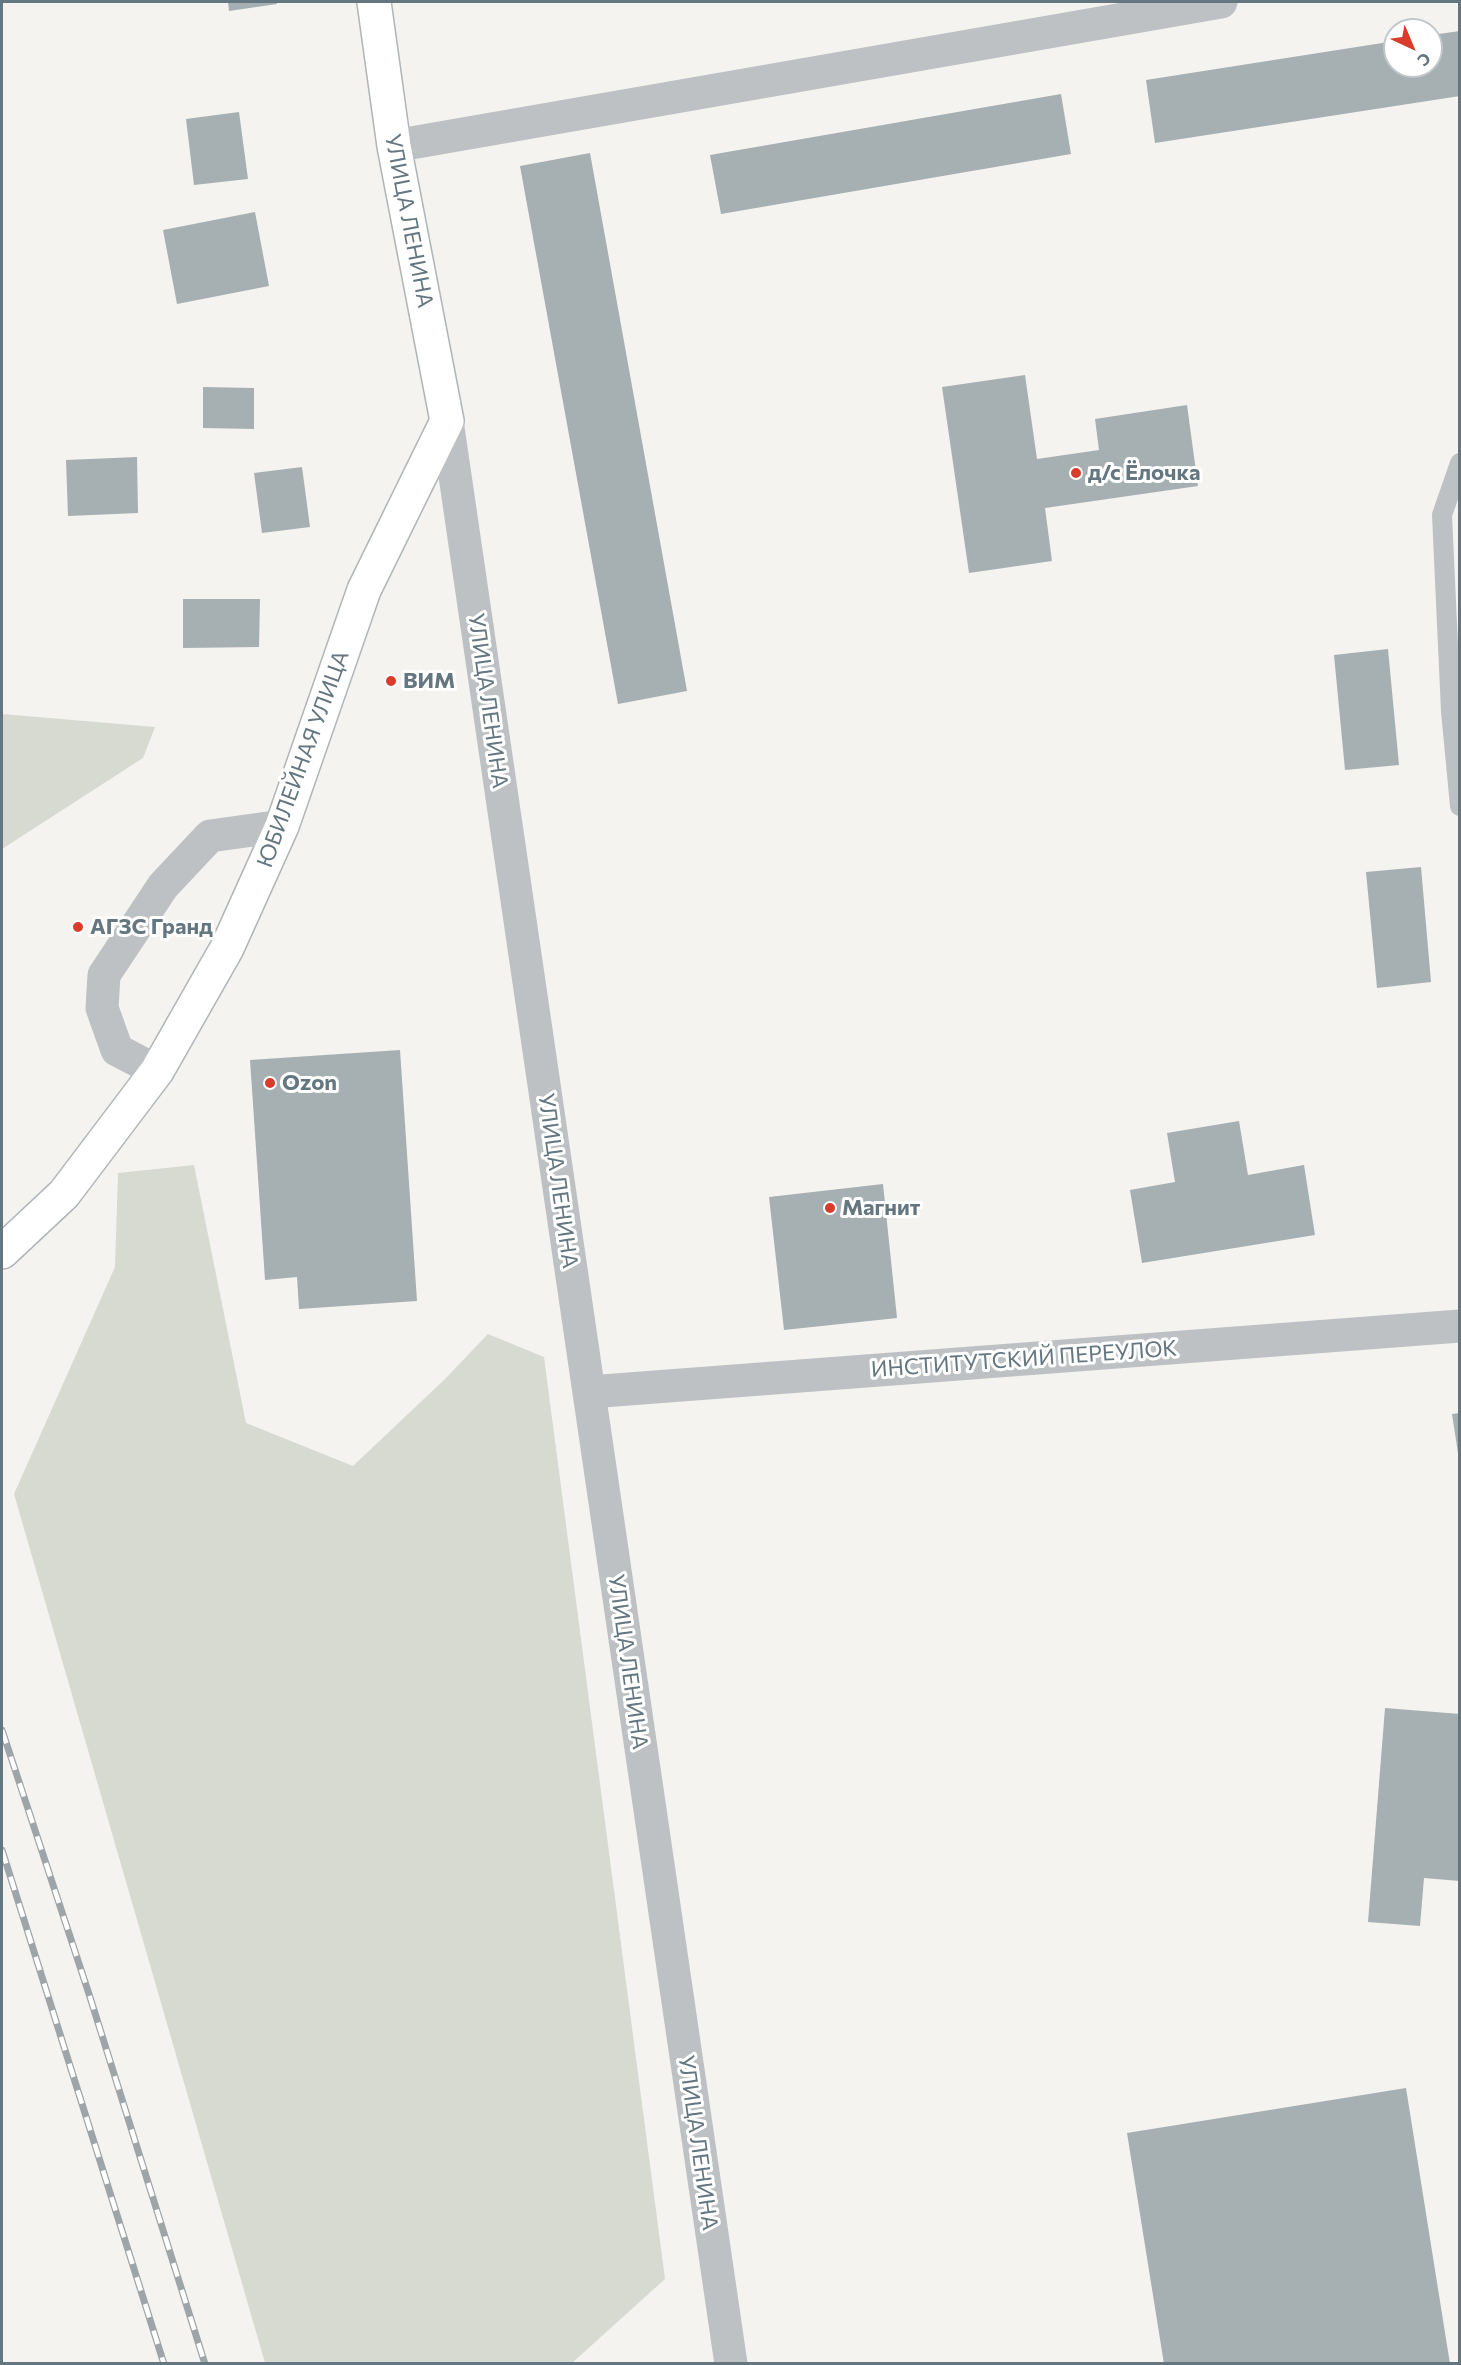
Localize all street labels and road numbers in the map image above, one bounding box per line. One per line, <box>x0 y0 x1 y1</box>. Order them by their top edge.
street label: УЛИЦА ЛЕНИНА <box>379 132 439 310</box>
street label: УЛИЦА ЛЕНИНА <box>463 612 513 790</box>
street label: ЮБИЛЕЙНАЯ УЛИЦА <box>251 647 355 871</box>
street label: УЛИЦА ЛЕНИНА <box>533 1092 583 1270</box>
street label: ИНСТИТУТСКИЙ ПЕРЕУЛОК <box>870 1335 1178 1383</box>
street label: УЛИЦА ЛЕНИНА <box>603 1573 653 1751</box>
street label: УЛИЦА ЛЕНИНА <box>673 2054 723 2232</box>

